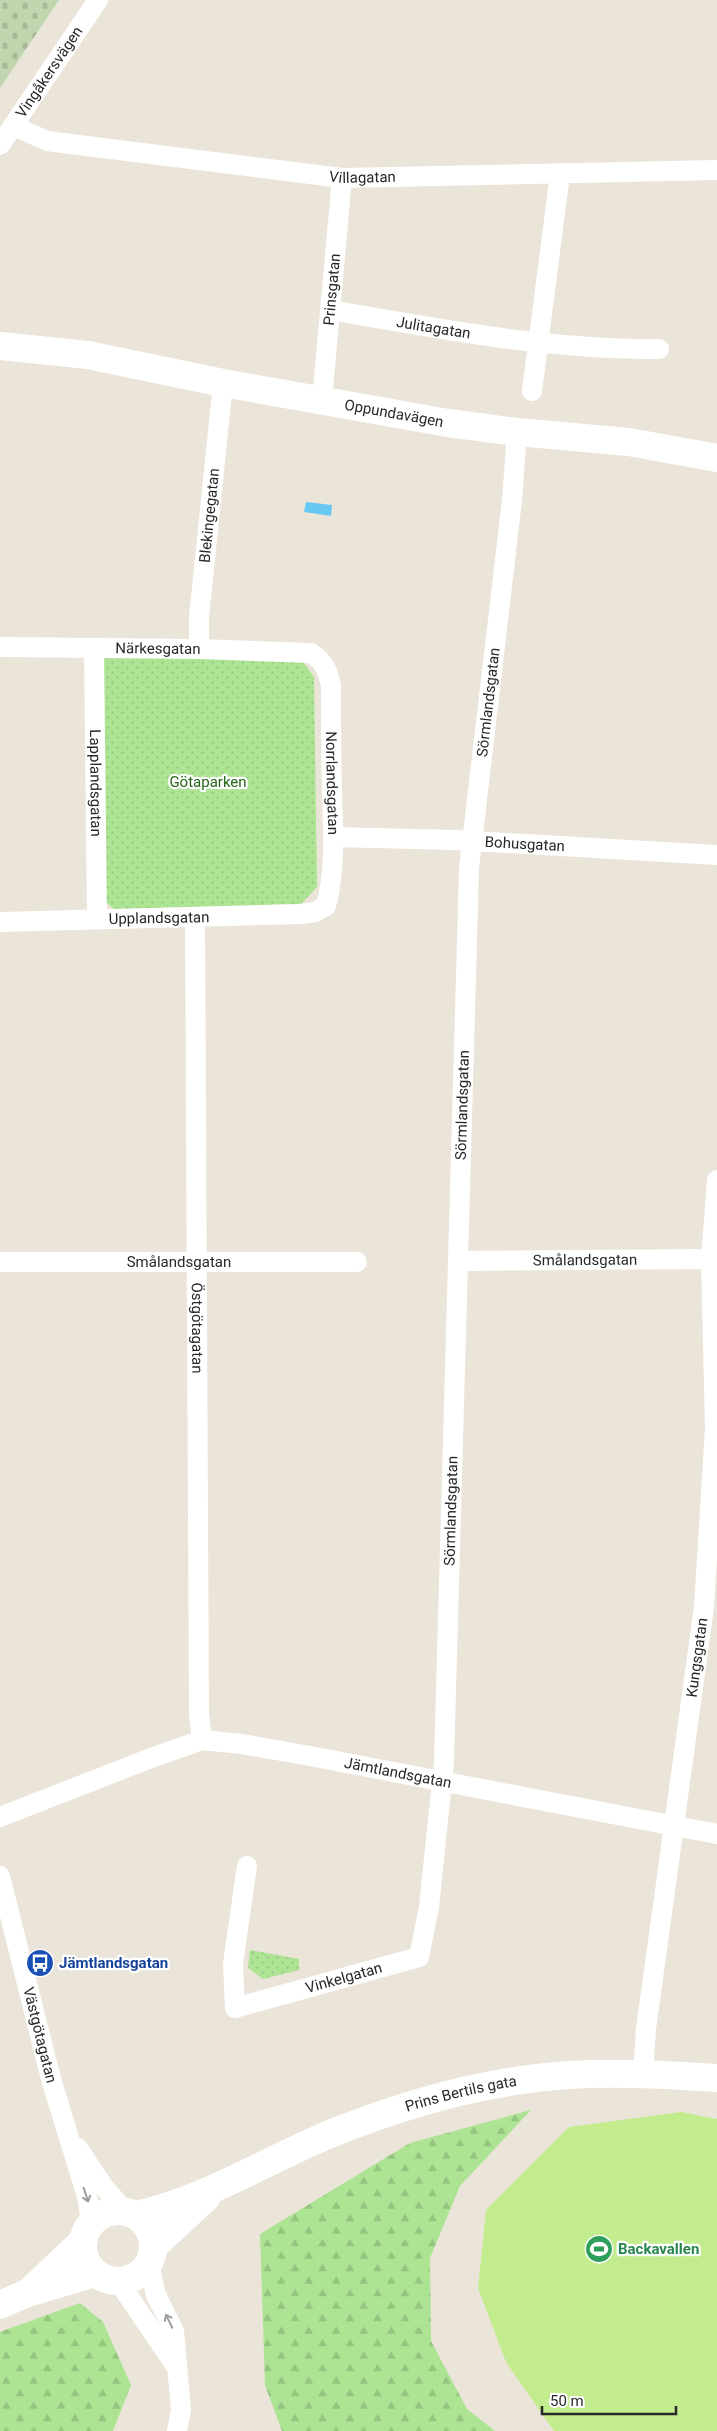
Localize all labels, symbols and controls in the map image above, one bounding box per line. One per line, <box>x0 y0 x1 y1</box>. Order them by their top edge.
street label: Vingåkersvägen <box>12 23 87 121</box>
street label: Villagatan <box>328 167 396 187</box>
street label: Prinsgatan <box>320 253 344 326</box>
street label: Julitagatan <box>395 313 472 343</box>
street label: Oppundavägen <box>343 396 445 431</box>
street label: Blekingegatan <box>196 467 223 564</box>
street label: Närkesgatan <box>115 639 201 658</box>
street label: Sörmlandsgatan <box>473 647 504 758</box>
street label: Lapplandsgatan <box>86 729 105 837</box>
street label: Norrlandsgatan <box>322 731 342 835</box>
park label: Götaparken <box>169 773 247 791</box>
street label: Bohusgatan <box>484 833 565 855</box>
street label: Upplandsgatan <box>108 908 210 928</box>
street label: Sörmlandsgatan <box>452 1050 473 1160</box>
street label: Smålandsgatan <box>533 1251 637 1269</box>
street label: Smålandsgatan <box>127 1253 231 1271</box>
street label: Östgötagatan <box>188 1282 206 1374</box>
street label: Sörmlandsgatan <box>440 1456 462 1566</box>
street label: Kungsgatan <box>683 1617 711 1698</box>
street label: Jämtlandsgatan <box>343 1754 453 1792</box>
bus stop icon: Jämtlandsgatan <box>25 1948 55 1978</box>
place label: Jämtlandsgatan <box>59 1954 168 1972</box>
street label: Vinkelgatan <box>304 1959 384 1997</box>
street label: Västgötagatan <box>19 1985 61 2085</box>
street label: Prins Bertils gata <box>403 2072 518 2116</box>
one-way arrow <box>81 2187 91 2203</box>
sports icon: Backavallen <box>584 2234 614 2264</box>
place label: Backavallen <box>618 2240 699 2258</box>
one-way arrow <box>164 2314 173 2329</box>
scale bar <box>542 2384 676 2416</box>
text: 50 m <box>550 2392 584 2410</box>

